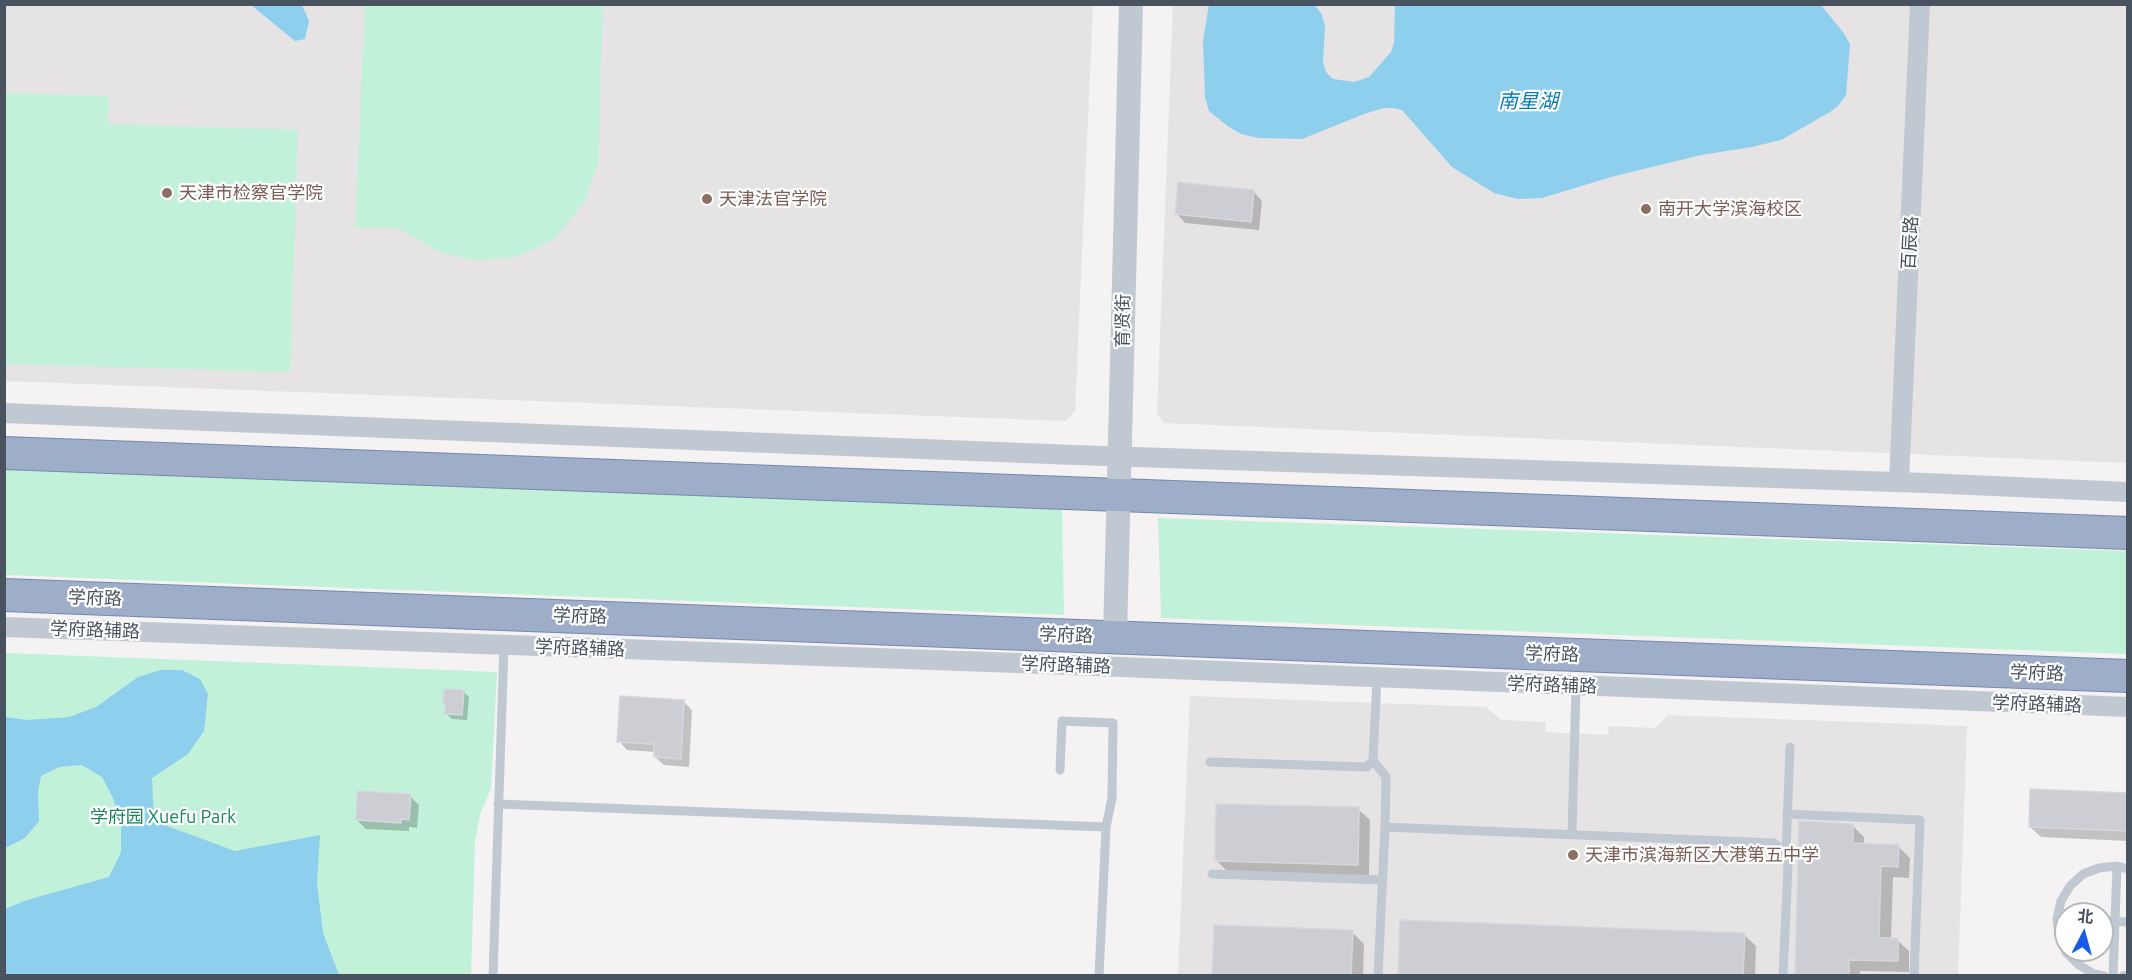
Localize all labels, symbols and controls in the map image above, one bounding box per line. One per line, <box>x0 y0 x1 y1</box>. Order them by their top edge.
water label: 南星湖 <box>1498 89 1558 113</box>
place label: 天津市检察官学院 <box>179 182 323 204</box>
marker: 天津市检察官学院 <box>160 186 174 200</box>
place label: 天津法官学院 <box>719 188 827 210</box>
marker: 天津法官学院 <box>700 192 714 206</box>
place label: 南开大学滨海校区 <box>1658 198 1802 220</box>
marker: 南开大学滨海校区 <box>1639 202 1653 216</box>
street label: 百辰路 <box>1898 215 1922 271</box>
street label: 育贤街 <box>1112 294 1134 348</box>
street label: 学府路 <box>68 586 122 610</box>
street label: 学府路 <box>553 604 607 628</box>
street label: 学府路辅路 <box>50 618 140 642</box>
street label: 学府路 <box>1039 623 1093 647</box>
street label: 学府路辅路 <box>535 636 625 660</box>
street label: 学府路 <box>1525 642 1579 666</box>
street label: 学府路辅路 <box>1021 653 1111 677</box>
street label: 学府路 <box>2010 661 2064 685</box>
street label: 学府路辅路 <box>1507 673 1597 697</box>
street label: 学府路辅路 <box>1992 692 2082 716</box>
park label: 学府园 Xuefu Park <box>90 806 236 828</box>
place label: 天津市滨海新区大港第五中学 <box>1585 844 1819 866</box>
marker: 天津市滨海新区大港第五中学 <box>1566 848 1580 862</box>
north arrow <box>2054 902 2114 962</box>
text: 北 <box>2077 906 2095 926</box>

